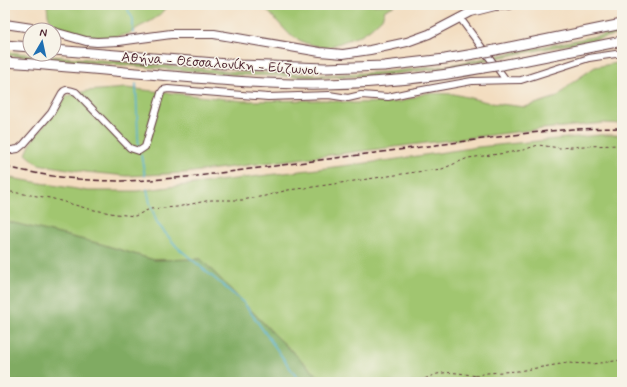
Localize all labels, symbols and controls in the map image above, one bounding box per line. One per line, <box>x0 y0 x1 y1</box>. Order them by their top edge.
north arrow <box>22 22 62 62</box>
text: N <box>39 26 48 41</box>
street label: Αθήνα - Θεσσαλονίκη - Εύζωνοι <box>121 48 320 80</box>

